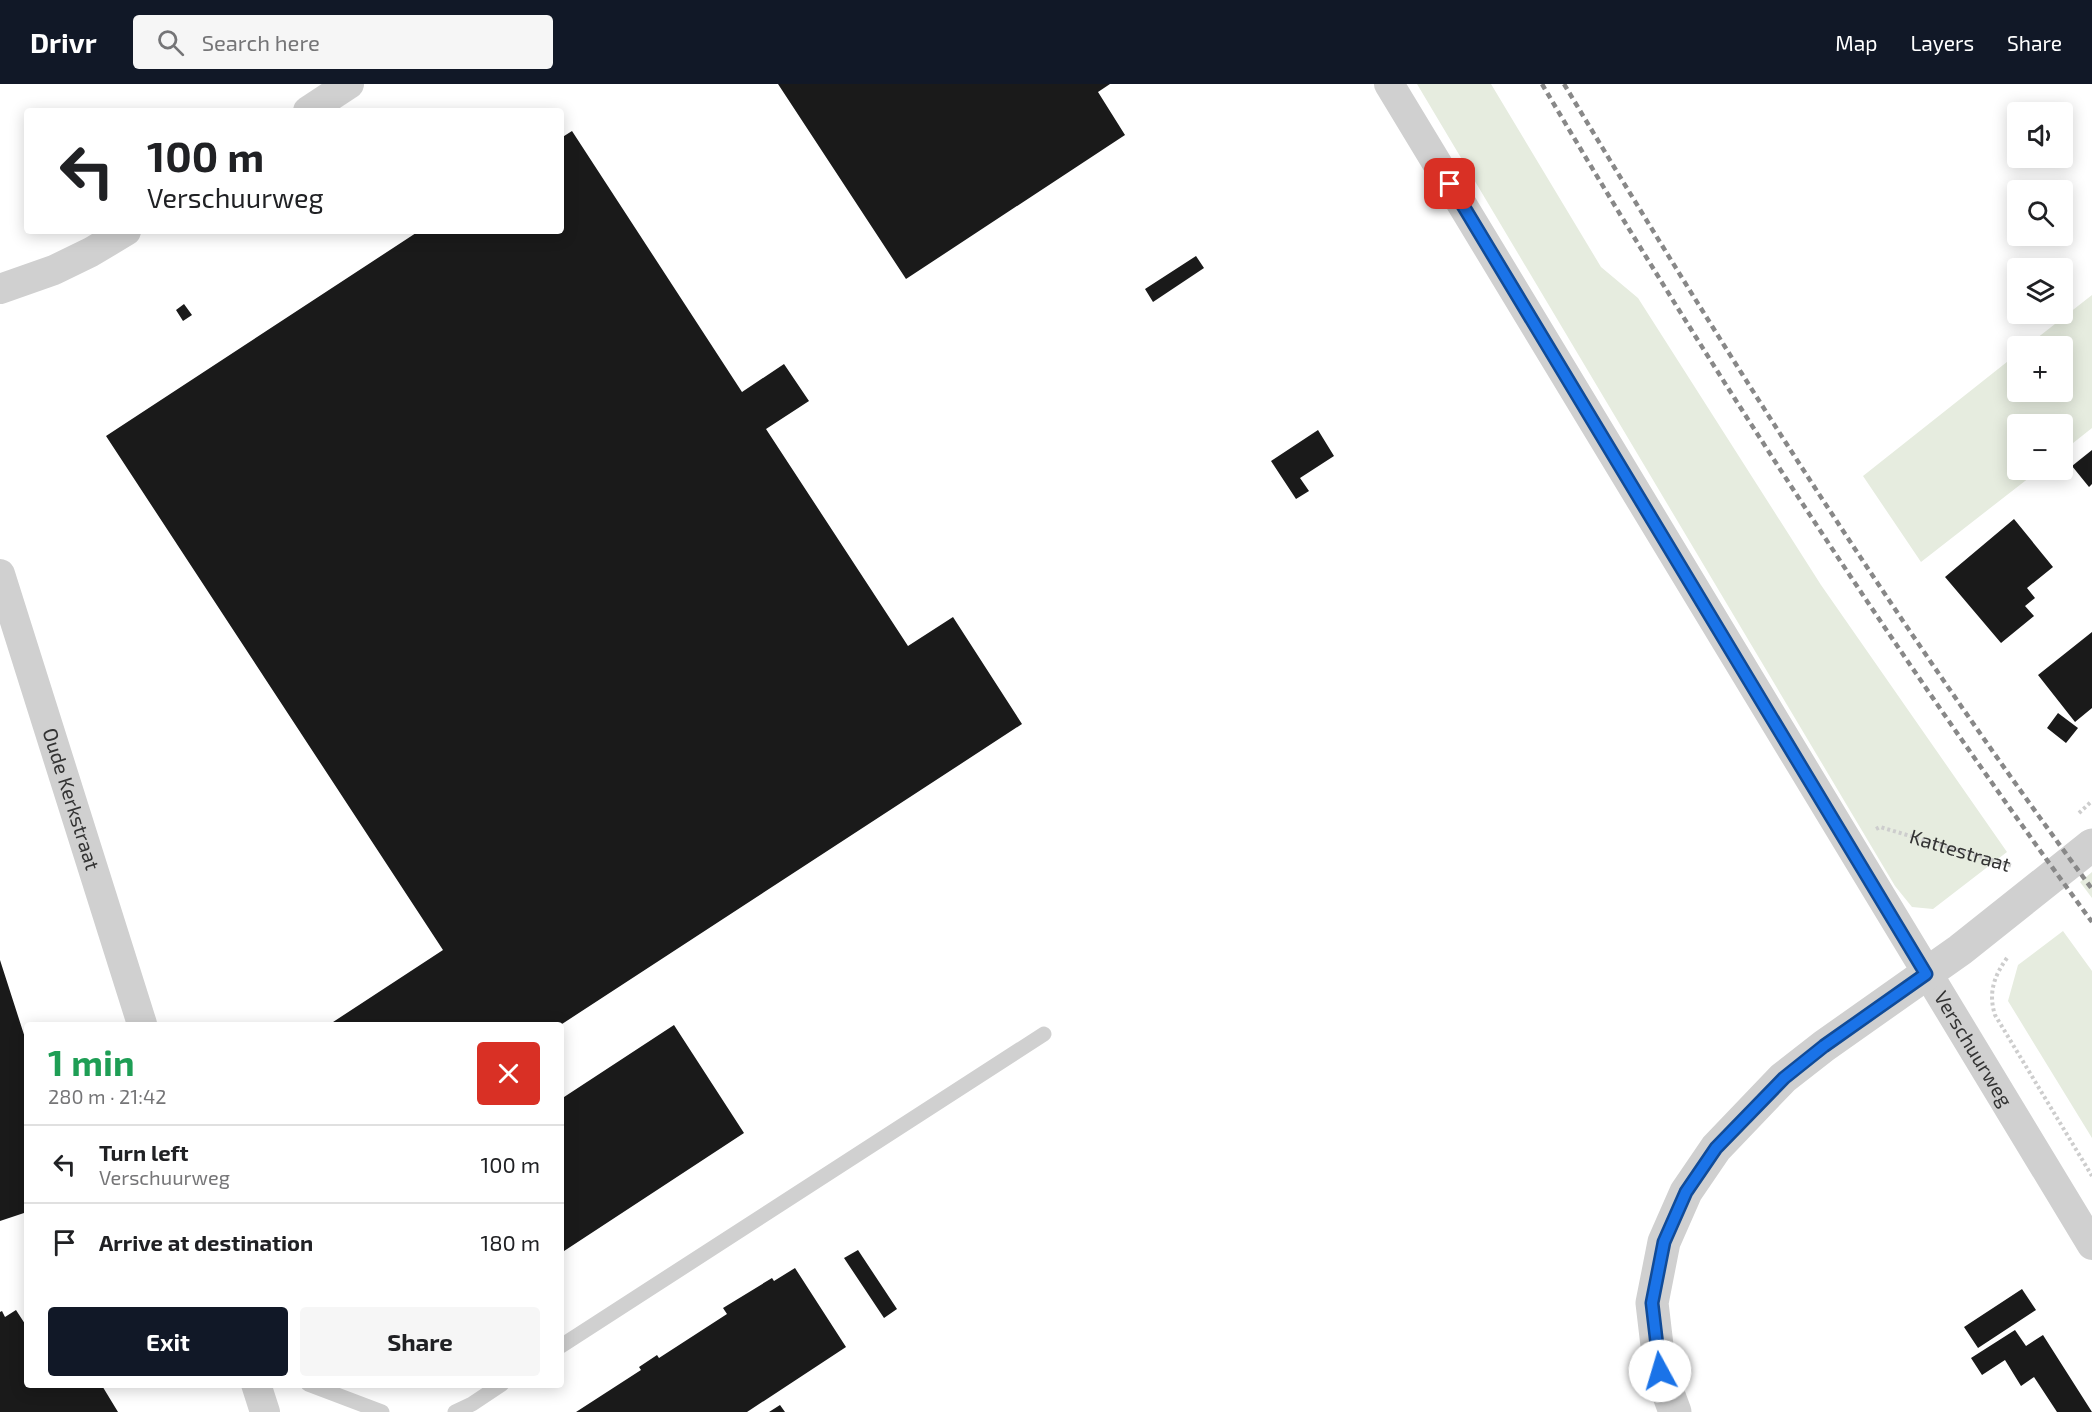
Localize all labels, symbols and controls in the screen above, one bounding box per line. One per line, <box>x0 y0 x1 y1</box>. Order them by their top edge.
search box <box>133 15 553 69</box>
text: Drivr <box>30 25 97 59</box>
icon: search <box>154 26 187 59</box>
text: Search here <box>202 29 320 55</box>
text: Map <box>1835 30 1877 55</box>
text: Layers <box>1910 30 1974 55</box>
text: Share <box>2007 30 2062 55</box>
map controls <box>2007 102 2073 480</box>
button: sound <box>2007 102 2073 168</box>
text: 100 m <box>147 130 264 180</box>
icon: left <box>48 132 126 210</box>
pin <box>1424 158 1475 209</box>
icon: arrive <box>1433 167 1466 200</box>
button: search <box>2007 180 2073 246</box>
text: Verschuurweg <box>147 181 324 213</box>
button: layers <box>2007 258 2073 324</box>
button: + <box>2007 336 2073 402</box>
button: − <box>2007 414 2073 480</box>
street label: Oude Kerkstraat <box>38 725 106 873</box>
street label: Kattestraat <box>1907 823 2014 876</box>
street label: Verschuurweg <box>1930 986 2018 1111</box>
text: 1 min <box>48 1040 135 1083</box>
button: close <box>477 1042 540 1105</box>
text: 280 m · 21:42 <box>48 1084 167 1108</box>
text: Turn left <box>99 1139 188 1165</box>
icon: left <box>48 1148 81 1181</box>
text: 100 m <box>481 1151 540 1177</box>
text: Verschuurweg <box>99 1165 230 1189</box>
icon: arrive <box>48 1226 81 1259</box>
text: Arrive at destination <box>99 1229 313 1255</box>
text: 180 m <box>480 1229 540 1255</box>
button: Exit <box>48 1307 288 1376</box>
button: Share <box>300 1307 540 1376</box>
position arrow <box>1628 1339 1692 1403</box>

